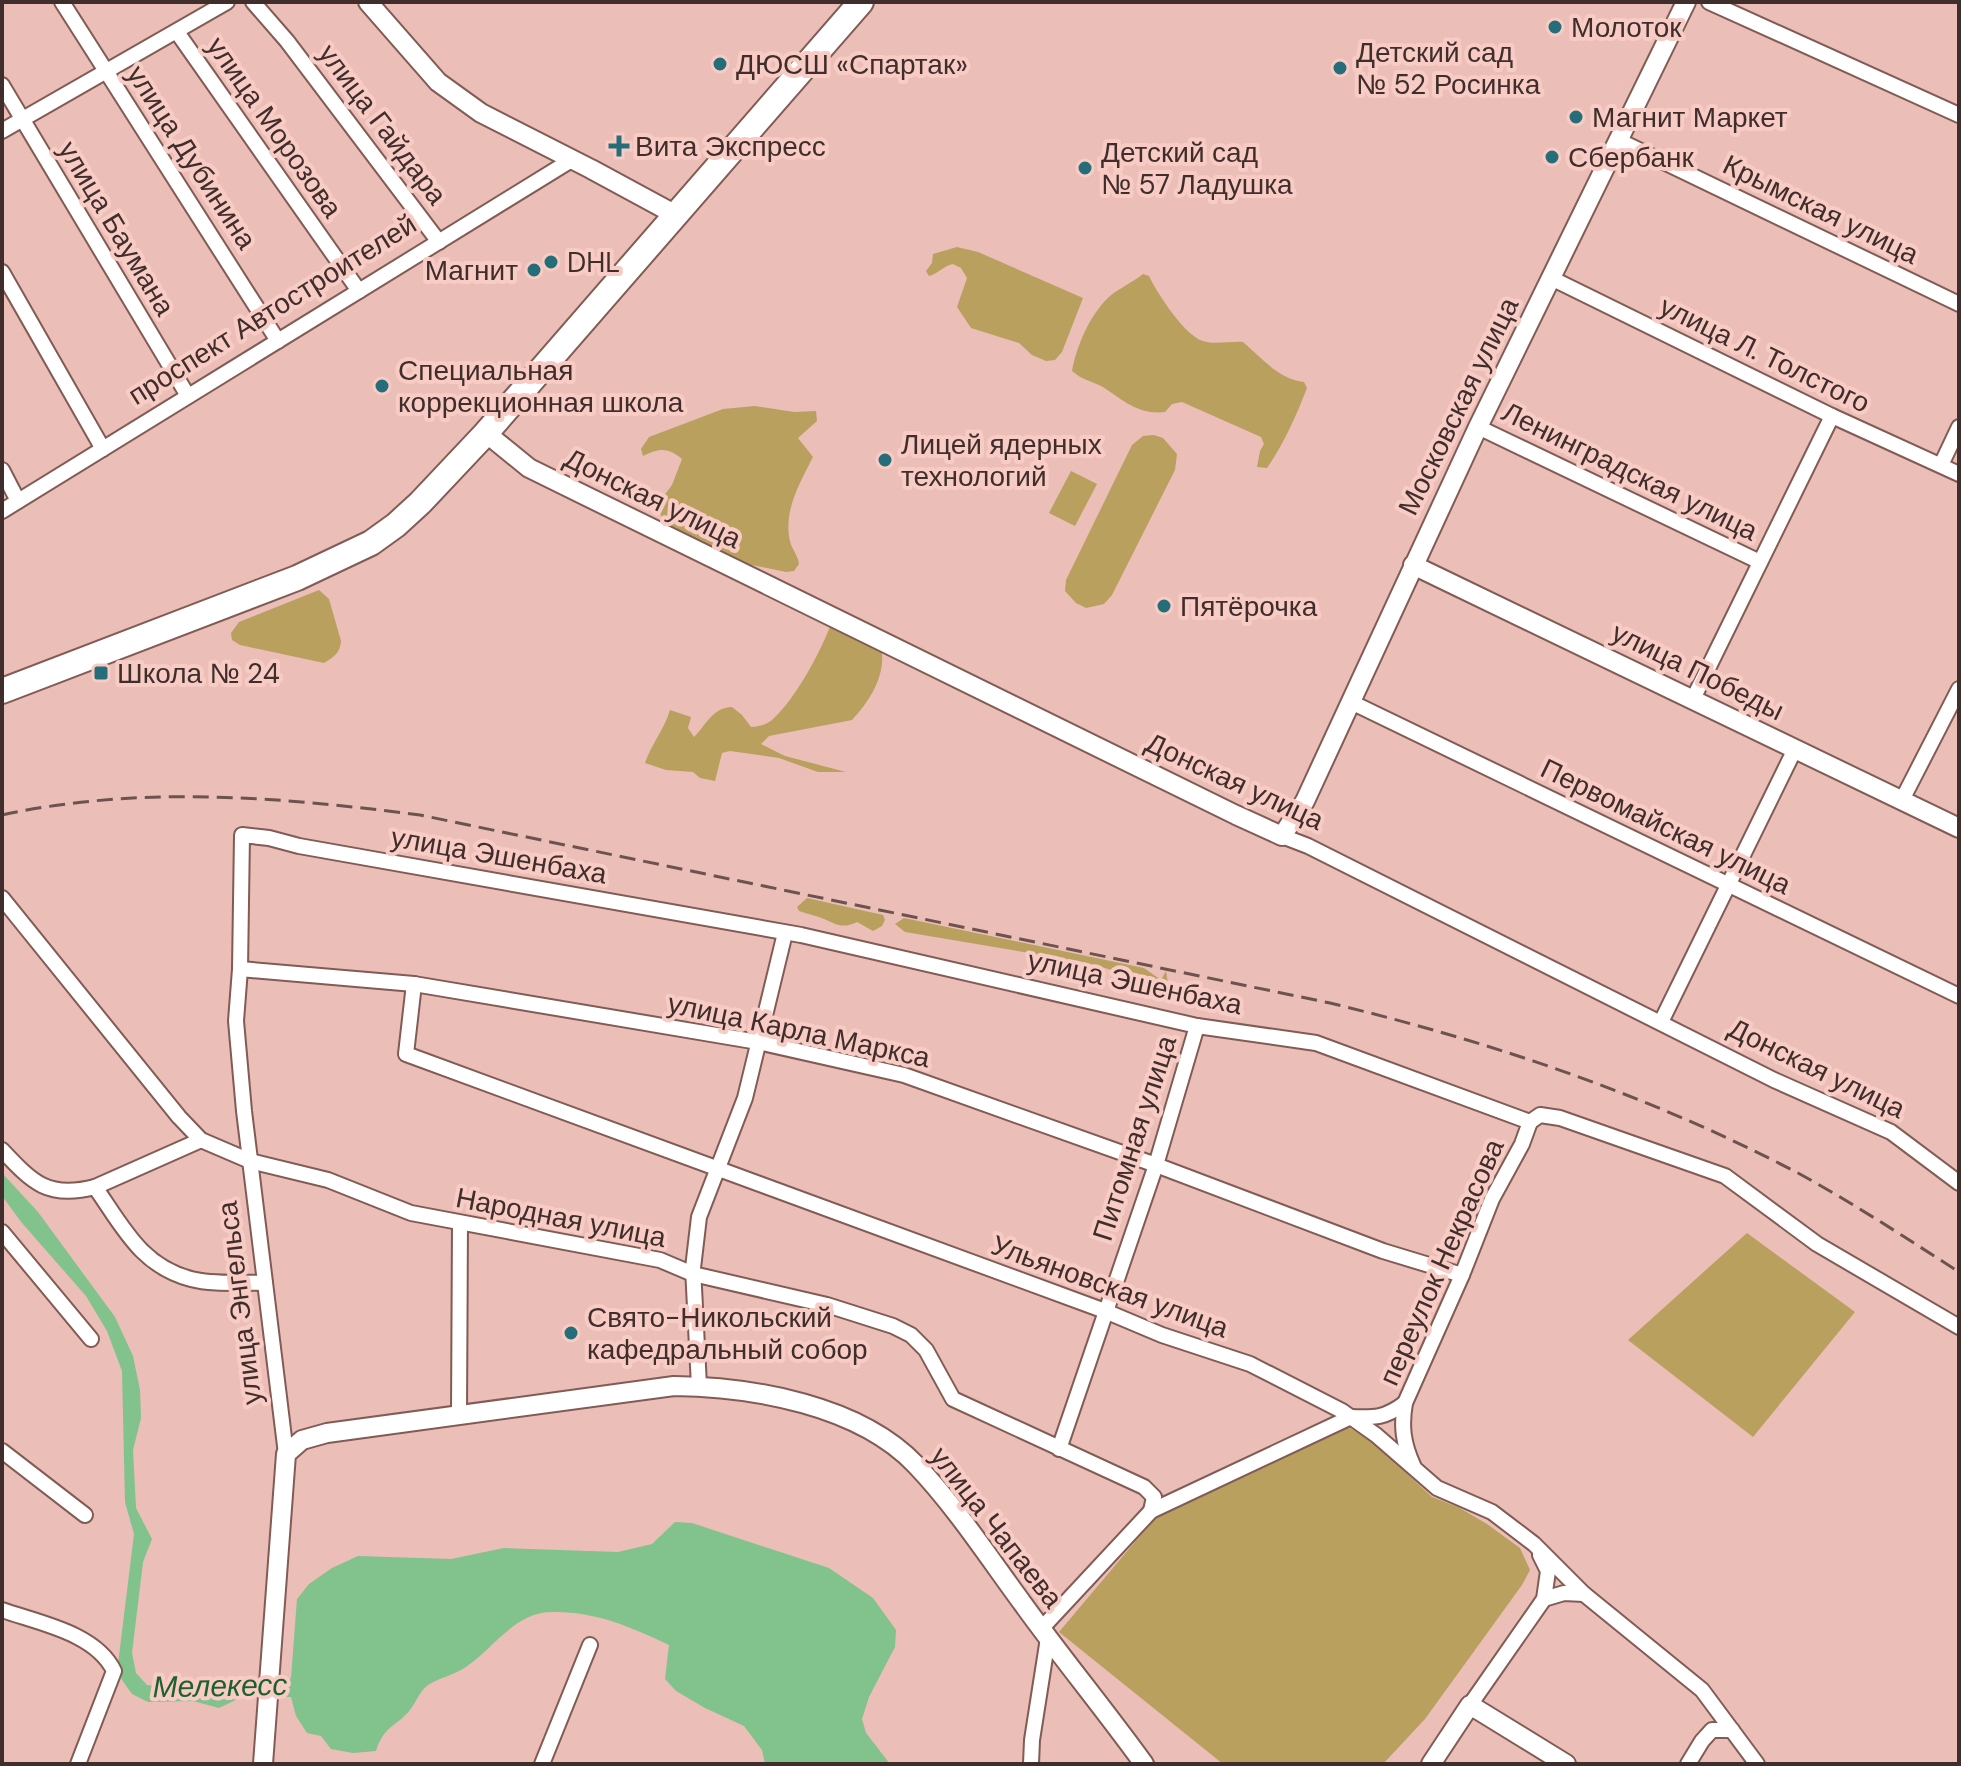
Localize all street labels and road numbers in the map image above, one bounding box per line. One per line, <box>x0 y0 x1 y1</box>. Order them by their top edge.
street label: улица Морозова <box>198 30 351 225</box>
street label: улица Гайдара <box>310 36 455 213</box>
street label: улица Дубинина <box>118 58 265 257</box>
street label: улица Баумана <box>50 134 184 323</box>
street label: Крымская улица <box>1717 146 1925 273</box>
street label: проспект Автостроителей <box>121 205 423 413</box>
street label: улица Л. Толстого <box>1654 288 1876 421</box>
street label: Московская улица <box>1390 291 1527 521</box>
street label: Ленинградская улица <box>1496 393 1764 550</box>
street label: Донская улица <box>558 440 748 557</box>
street label: улица Победы <box>1606 614 1790 729</box>
street label: Донская улица <box>1140 724 1330 839</box>
street label: Первомайская улица <box>1535 750 1797 903</box>
street label: улица Эшенбаха <box>388 818 610 893</box>
street label: улица Эшенбаха <box>1024 942 1246 1023</box>
street label: улица Карла Маркса <box>664 985 934 1076</box>
street label: Донская улица <box>1722 1010 1912 1127</box>
street label: Питомная улица <box>1084 1030 1185 1246</box>
street label: переулок Некрасова <box>1370 1133 1513 1391</box>
street label: Народная улица <box>453 1179 670 1256</box>
street label: улица Энгельса <box>209 1199 270 1407</box>
street label: Ульяновская улица <box>986 1226 1234 1347</box>
street label: улица Чапаева <box>922 1439 1071 1616</box>

